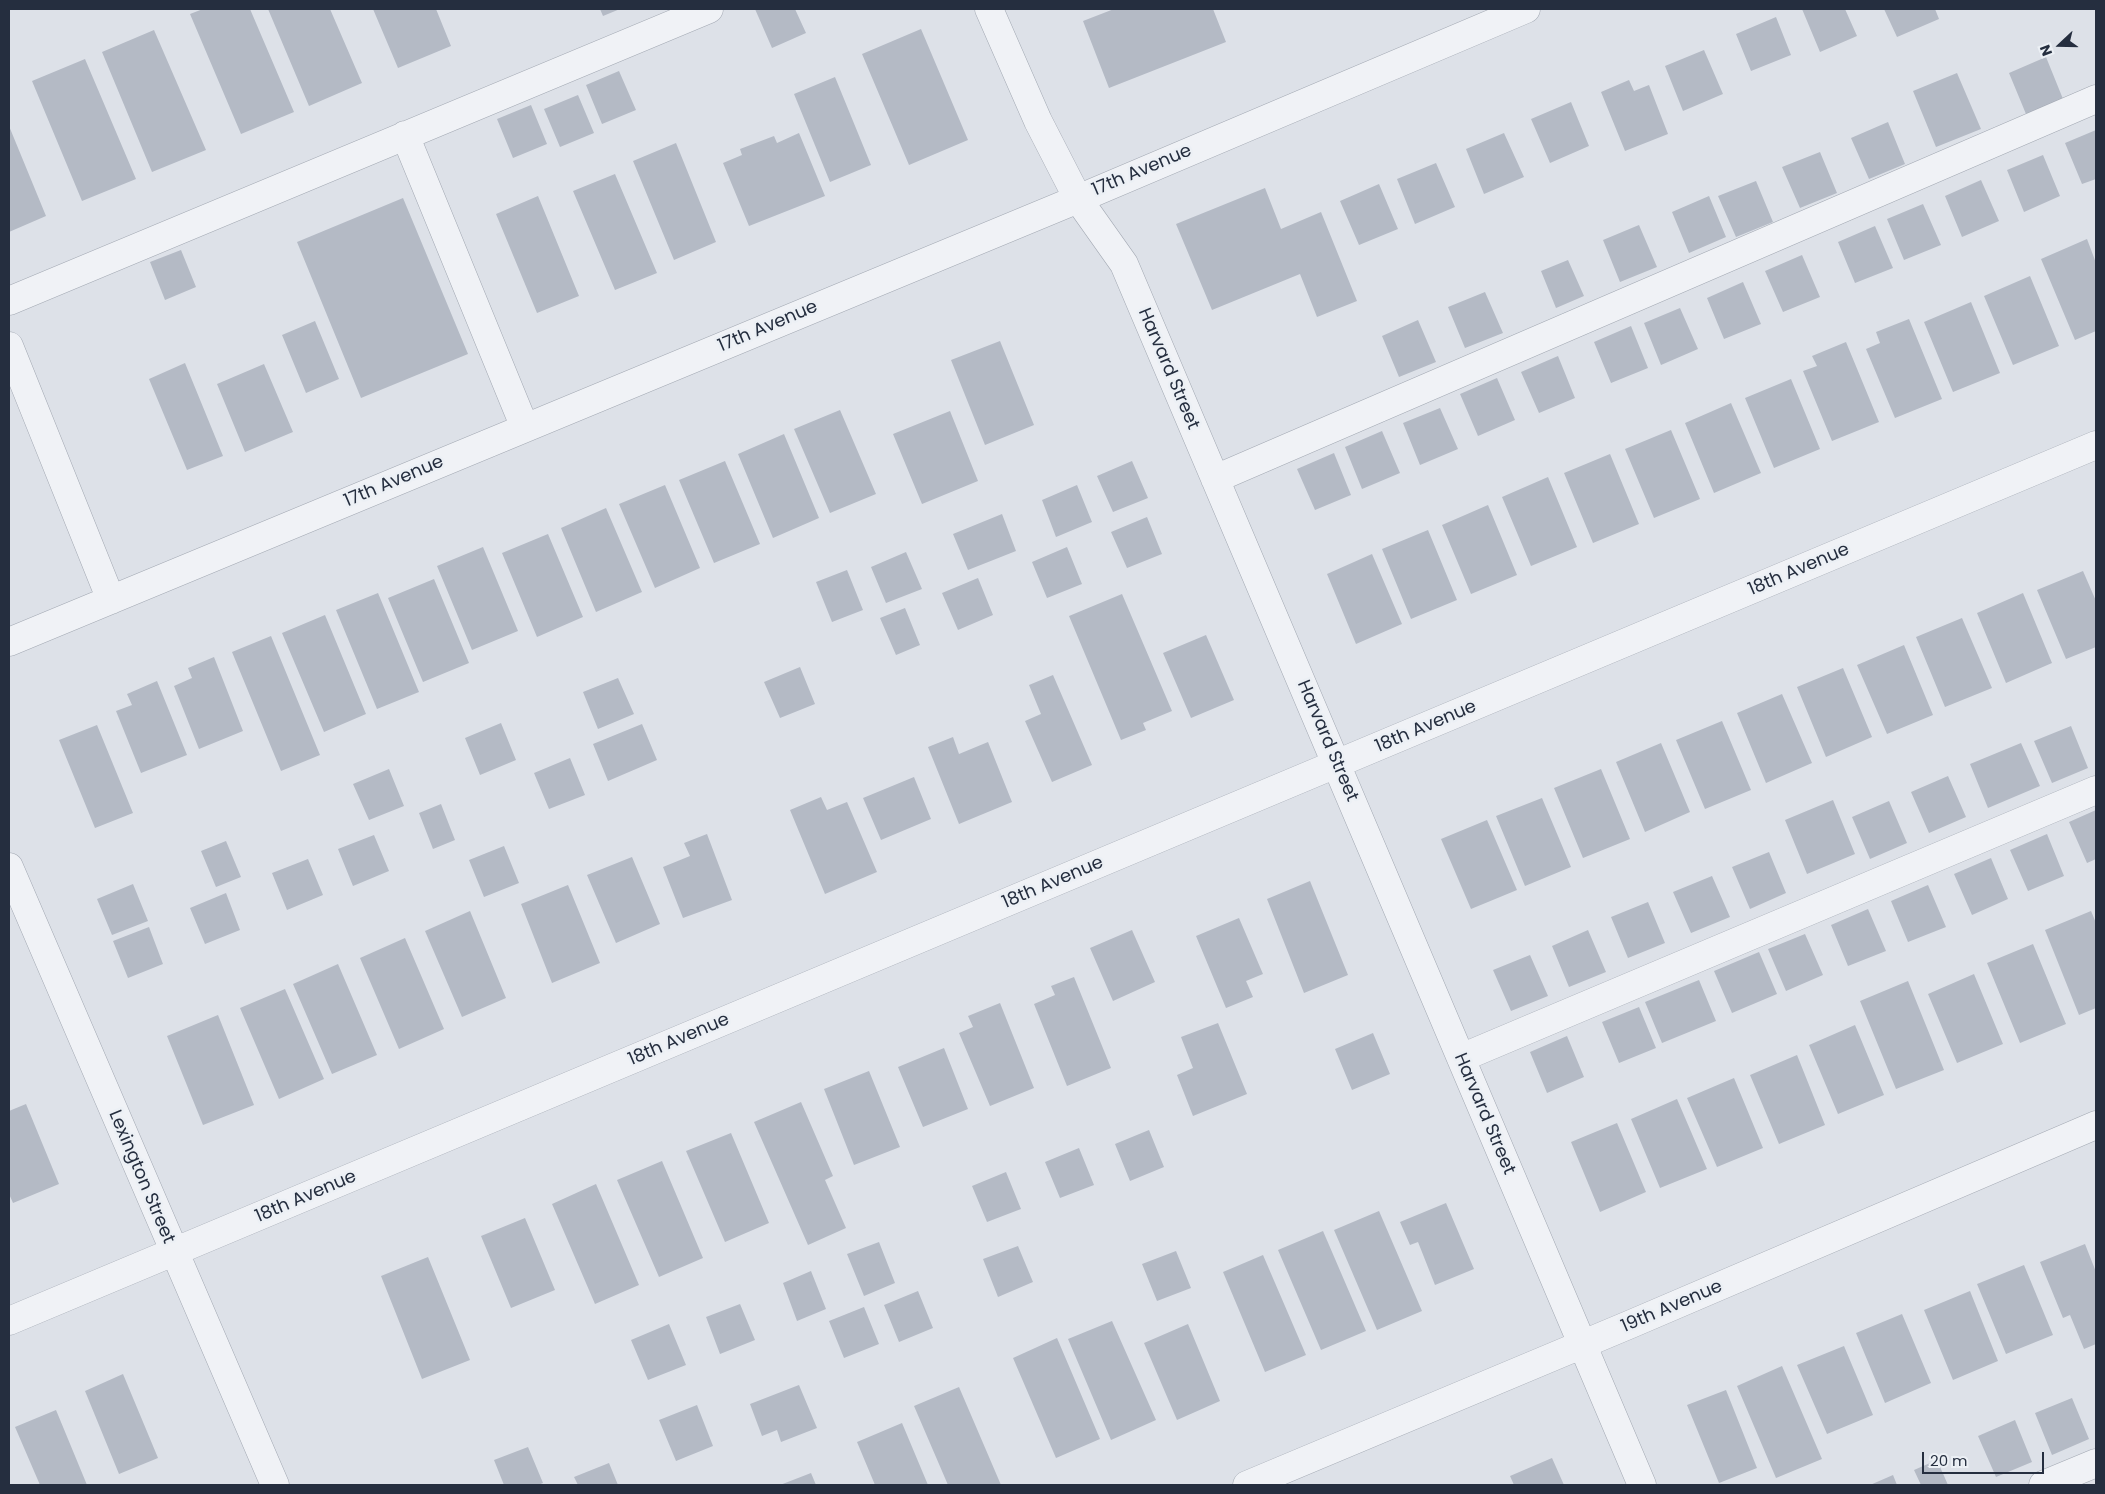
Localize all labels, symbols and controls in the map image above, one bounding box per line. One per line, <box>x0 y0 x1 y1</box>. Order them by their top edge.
north arrow <box>2035 20 2085 70</box>
text: N <box>2035 42 2057 59</box>
street label: 17th Avenue <box>1089 140 1195 202</box>
street label: 17th Avenue <box>715 296 821 358</box>
street label: Harvard Street <box>1133 305 1203 433</box>
street label: 17th Avenue <box>341 451 447 513</box>
street label: 18th Avenue <box>1745 539 1853 601</box>
street label: Harvard Street <box>1292 677 1362 805</box>
street label: 18th Avenue <box>1372 696 1480 758</box>
street label: 18th Avenue <box>999 852 1107 914</box>
street label: 18th Avenue <box>625 1009 733 1071</box>
street label: Harvard Street <box>1449 1050 1519 1178</box>
street label: Lexington Street <box>103 1107 179 1247</box>
street label: 18th Avenue <box>252 1166 360 1228</box>
street label: 19th Avenue <box>1618 1276 1726 1338</box>
scale bar <box>1925 1442 2048 1474</box>
text: 20 m <box>1930 1450 1968 1471</box>

